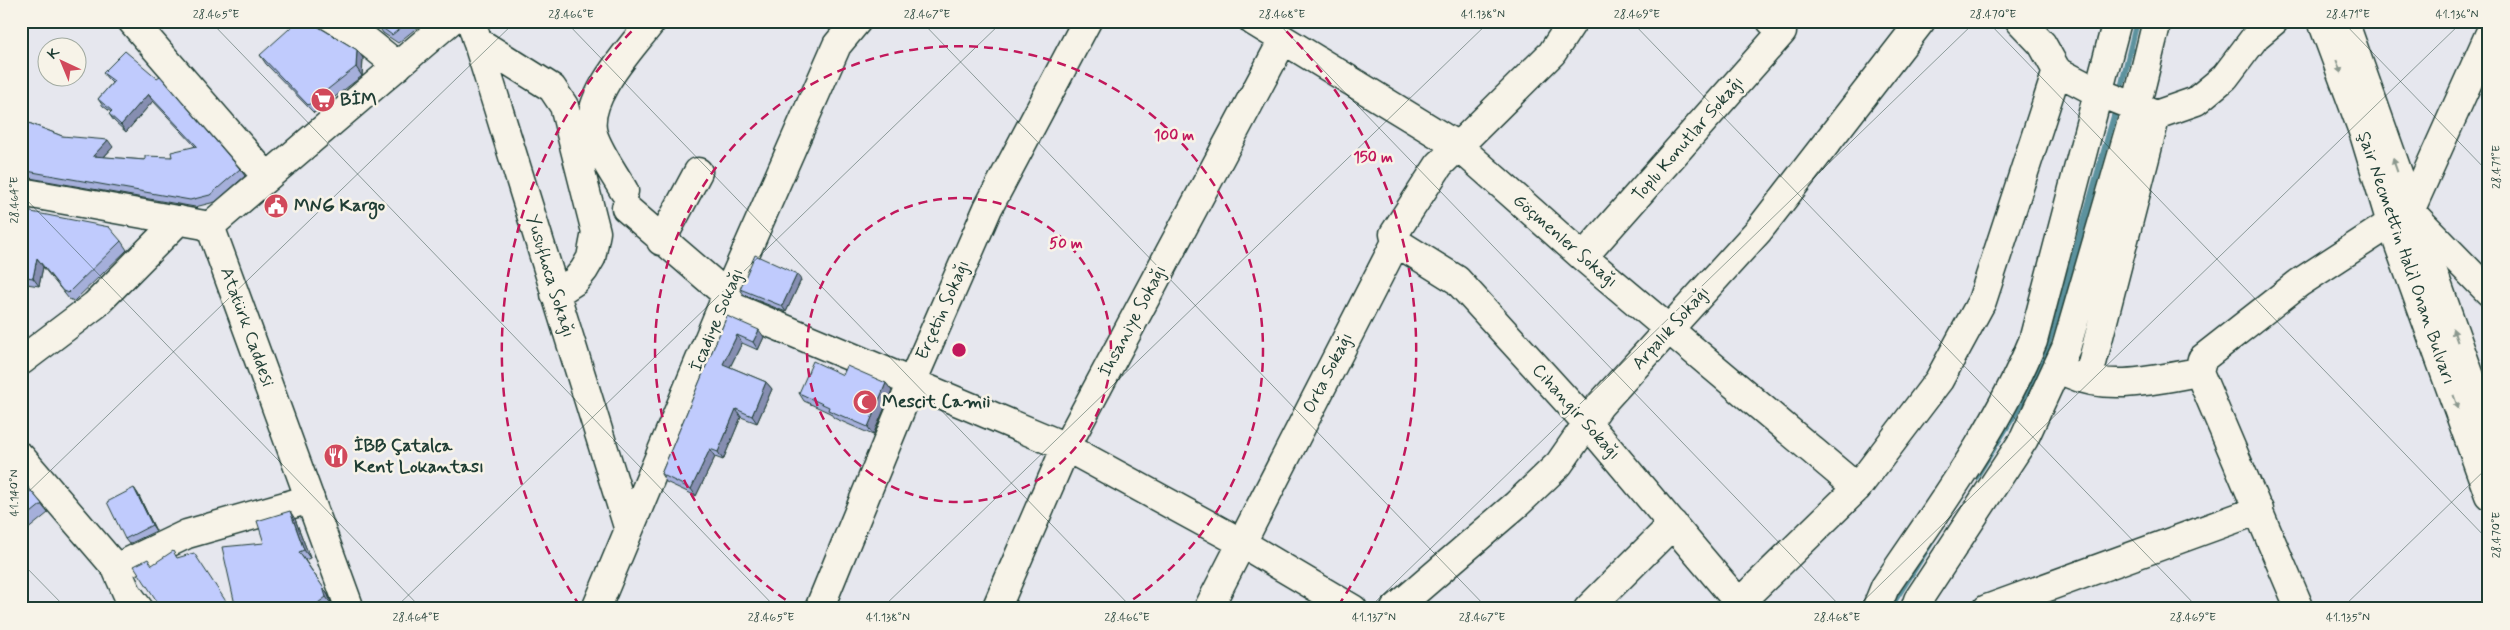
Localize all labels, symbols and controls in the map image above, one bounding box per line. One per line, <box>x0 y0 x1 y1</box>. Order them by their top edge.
text: 28.465°E <box>193 7 239 23</box>
text: 28.466°E <box>548 7 594 23</box>
text: 28.467°E <box>904 7 950 23</box>
text: 28.468°E <box>1259 7 1305 23</box>
text: 41.138°N <box>1461 7 1505 23</box>
text: 28.469°E <box>1614 7 1660 23</box>
text: 28.470°E <box>1970 7 2016 23</box>
text: 28.471°E <box>2326 7 2370 23</box>
text: 41.136°N <box>2435 7 2479 23</box>
north arrow <box>38 38 88 88</box>
text: K <box>44 43 64 63</box>
one-way arrow <box>2335 60 2343 75</box>
street label: Toplu Konutlar Sokağı <box>1627 71 1749 207</box>
supermarket icon: BİM <box>310 87 336 113</box>
place label: BİM <box>340 88 377 112</box>
text: 100 m <box>1154 126 1194 146</box>
street label: Şair Necmettin Halil Onan Bulvarı <box>2351 128 2461 388</box>
text: 28.471°E <box>2489 145 2505 189</box>
text: 150 m <box>1353 148 1393 168</box>
one-way arrow <box>2391 157 2399 172</box>
text: 28.464°E <box>7 176 23 224</box>
street label: Göçmenler Sokağı <box>1507 189 1623 293</box>
public building icon: MNG Kargo <box>263 193 289 219</box>
place label: MNG Kargo <box>294 194 385 220</box>
street label: Yusufhoca Sokağı <box>520 211 580 341</box>
text: 50 m <box>1049 234 1083 254</box>
street label: Erçetin Sokağı <box>910 256 976 364</box>
street label: İhsaniye Sokağı <box>1093 261 1173 381</box>
street label: Atatürk Caddesi <box>214 264 280 390</box>
street label: İcadiye Sokağı <box>684 265 750 375</box>
street label: Arpalık Sokağı <box>1627 281 1715 375</box>
one-way arrow <box>2451 327 2458 342</box>
street label: Orta Sokağı <box>1297 328 1359 418</box>
centre of rings <box>950 341 968 359</box>
street label: Cihangir Sokağı <box>1526 359 1626 465</box>
mosque icon: Mescit Camii <box>852 389 878 415</box>
place label: Mescit Camii <box>882 390 991 414</box>
one-way arrow <box>2452 395 2460 410</box>
place label: İBB Çatalca Kent Lokantası <box>354 434 484 479</box>
restaurant icon: İBB Çatalca Kent Lokantası <box>323 443 349 469</box>
text: 41.140°N <box>7 470 23 516</box>
text: 28.470°E <box>2489 512 2505 558</box>
text: 28.464°E <box>392 610 440 626</box>
text: 28.465°E <box>748 610 794 626</box>
text: 41.138°N <box>866 610 910 626</box>
text: 28.466°E <box>1104 610 1150 626</box>
text: 41.137°N <box>1352 610 1396 626</box>
text: 28.467°E <box>1459 610 1505 626</box>
text: 28.468°E <box>1814 610 1860 626</box>
text: 28.469°E <box>2170 610 2216 626</box>
text: 41.135°N <box>2326 610 2370 626</box>

